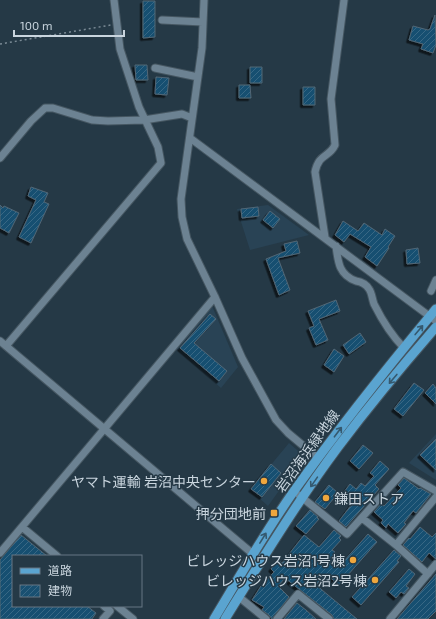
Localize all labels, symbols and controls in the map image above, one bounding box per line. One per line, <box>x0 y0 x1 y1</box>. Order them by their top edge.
scale bar <box>14 12 124 38</box>
text: 100 m <box>20 18 52 32</box>
one-way arrow <box>414 324 423 335</box>
one-way arrow <box>389 373 398 384</box>
street label: 岩沼海浜緑地線 <box>271 406 343 496</box>
one-way arrow <box>334 426 342 437</box>
place label: ヤマト運輸 岩沼中央センター <box>71 473 256 490</box>
marker: ヤマト運輸 岩沼中央センター <box>259 476 269 486</box>
one-way arrow <box>310 476 318 487</box>
place label: 鎌田ストア <box>334 490 404 507</box>
marker: 鎌田ストア <box>321 493 331 503</box>
place label: 押分団地前 <box>196 505 266 522</box>
marker: 押分団地前 <box>269 508 279 518</box>
one-way arrow <box>260 532 268 544</box>
place label: ビレッジハウス岩沼1号棟 <box>186 552 345 569</box>
legend <box>12 555 142 607</box>
marker: ビレッジハウス岩沼1号棟 <box>348 555 358 565</box>
text: 道路 <box>48 563 72 577</box>
place label: ビレッジハウス岩沼2号棟 <box>206 572 367 589</box>
marker: ビレッジハウス岩沼2号棟 <box>370 575 380 585</box>
text: 建物 <box>48 583 72 597</box>

